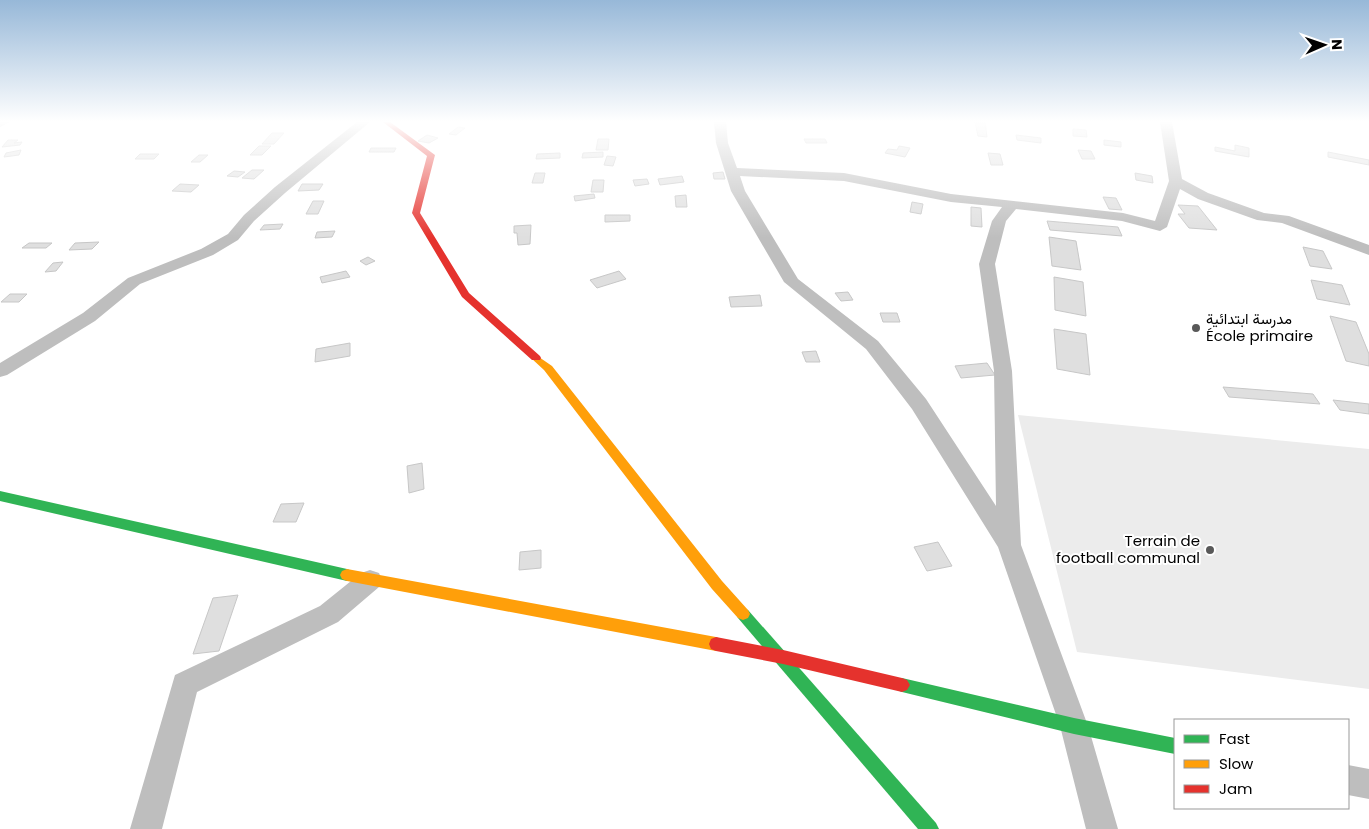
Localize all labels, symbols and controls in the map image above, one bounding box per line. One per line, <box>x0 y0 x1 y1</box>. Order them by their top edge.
north arrow <box>1299 20 1349 70</box>
text: N <box>1327 39 1347 50</box>
place label: مدرسة ابتدائية École primaire <box>1206 308 1313 346</box>
marker: مدرسة ابتدائية École primaire <box>1190 322 1202 334</box>
place label: Terrain de football communal <box>1056 530 1200 568</box>
marker: Terrain de football communal <box>1204 544 1216 556</box>
legend <box>1174 719 1349 809</box>
text: Fast <box>1219 728 1250 749</box>
text: Slow <box>1219 753 1254 774</box>
text: Jam <box>1219 778 1253 799</box>

